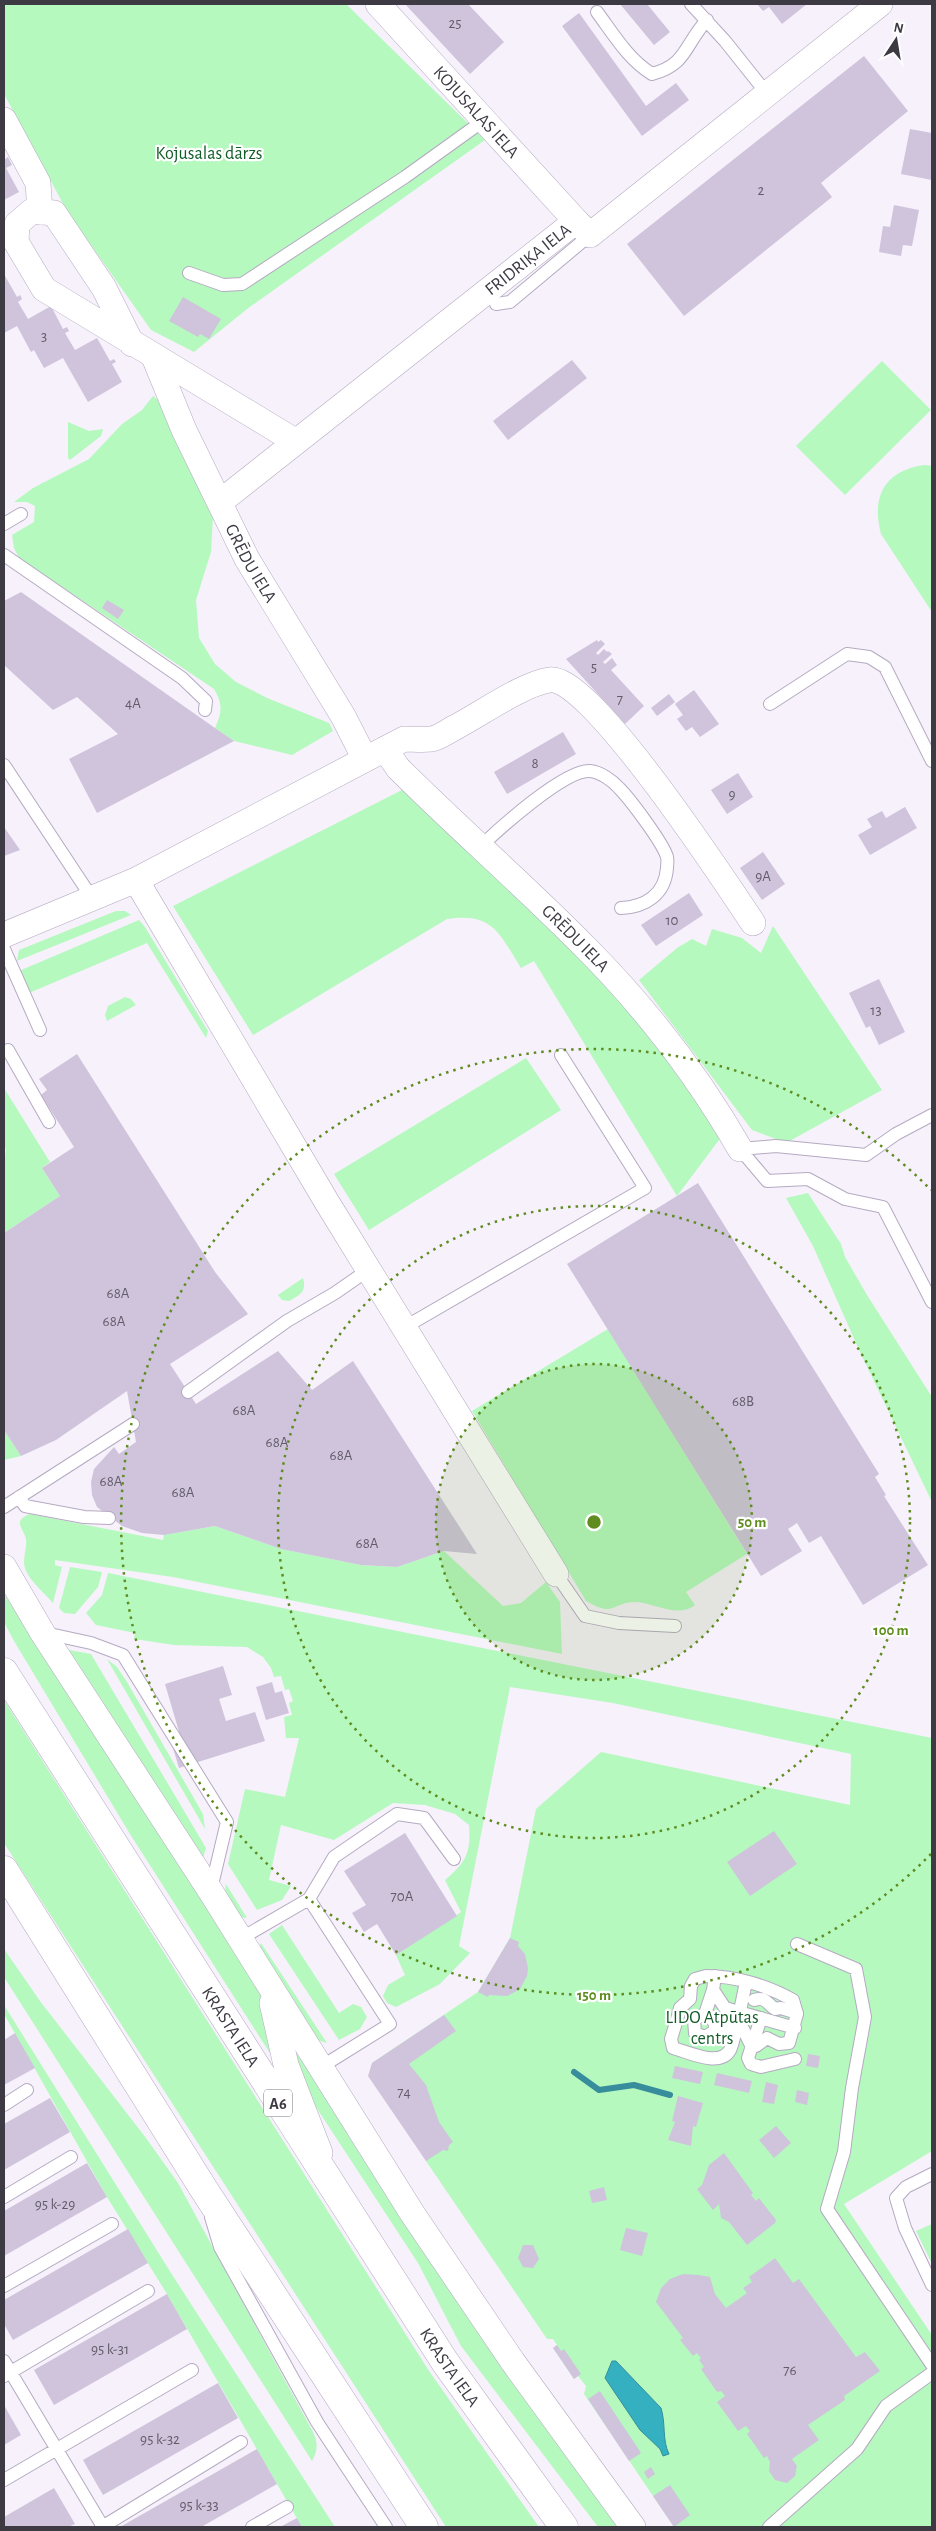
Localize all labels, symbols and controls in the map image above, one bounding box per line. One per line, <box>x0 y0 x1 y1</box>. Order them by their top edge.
north arrow <box>871 15 921 65</box>
house number: 25 <box>448 16 462 31</box>
text: N <box>892 20 905 36</box>
street label: KOJUSALAS IELA <box>429 63 522 162</box>
park label: Kojusalas dārzs <box>156 145 262 163</box>
house number: 2 <box>758 183 765 198</box>
street label: FRIDRIĶA IELA <box>482 220 575 299</box>
house number: 3 <box>41 329 47 344</box>
street label: GRĒDU IELA <box>221 521 280 606</box>
house number: 5 <box>591 660 597 675</box>
house number: 7 <box>617 692 623 707</box>
house number: 4A <box>125 696 141 711</box>
house number: 8 <box>531 756 539 771</box>
house number: 9 <box>728 787 736 802</box>
house number: 9A <box>755 869 771 884</box>
street label: GRĒDU IELA <box>538 902 612 976</box>
house number: 10 <box>665 913 679 928</box>
house number: 13 <box>870 1003 882 1018</box>
house number: 68A <box>107 1286 130 1301</box>
house number: 68A <box>103 1314 126 1329</box>
house number: 68B <box>732 1394 754 1409</box>
house number: 68A <box>233 1403 256 1418</box>
house number: 68A <box>266 1435 289 1450</box>
house number: 68A <box>330 1448 353 1463</box>
house number: 68A <box>100 1474 123 1489</box>
house number: 68A <box>172 1485 195 1500</box>
centre of rings <box>585 1513 603 1531</box>
text: 50 m <box>738 1515 766 1530</box>
house number: 68A <box>356 1536 379 1551</box>
text: 100 m <box>873 1623 909 1638</box>
house number: 70A <box>391 1889 414 1904</box>
street label: KRASTA IELA <box>198 1984 262 2071</box>
text: 150 m <box>577 1988 611 2003</box>
park label: LIDO Atpūtas centrs <box>665 2009 759 2048</box>
house number: 74 <box>397 2085 411 2100</box>
road number: A6 <box>264 2090 292 2116</box>
house number: 95 k-29 <box>35 2197 75 2212</box>
street label: KRASTA IELA <box>416 2325 483 2411</box>
house number: 95 k-31 <box>91 2342 129 2357</box>
house number: 76 <box>783 2363 797 2378</box>
house number: 95 k-32 <box>140 2432 180 2447</box>
house number: 95 k-33 <box>179 2498 219 2513</box>

